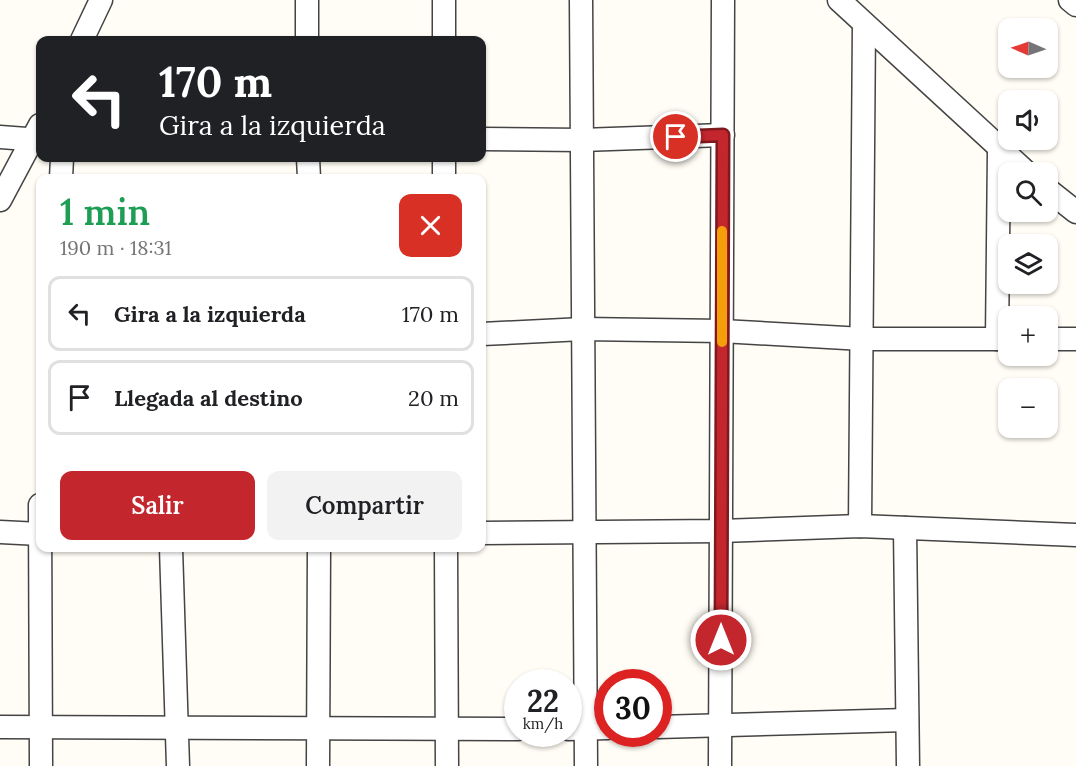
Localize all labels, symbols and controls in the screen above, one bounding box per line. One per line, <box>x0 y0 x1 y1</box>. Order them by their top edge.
north arrow <box>998 18 1058 78</box>
map controls <box>998 18 1058 438</box>
text: 170 m <box>159 55 272 109</box>
icon: left <box>60 60 138 138</box>
button: sound <box>998 90 1058 150</box>
text: Gira a la izquierda <box>159 108 386 142</box>
pin <box>650 111 701 162</box>
icon: arrive <box>659 120 692 153</box>
button: search <box>998 162 1058 222</box>
text: 1 min <box>60 189 150 235</box>
button: close <box>399 194 462 257</box>
button: layers <box>998 234 1058 294</box>
text: 190 m · 18:31 <box>60 235 172 260</box>
icon: left <box>63 297 96 330</box>
text: Gira a la izquierda <box>114 300 306 328</box>
text: 170 m <box>402 300 459 328</box>
button: + <box>998 306 1058 366</box>
button: − <box>998 378 1058 438</box>
icon: arrive <box>63 381 96 414</box>
text: Llegada al destino <box>114 384 303 412</box>
text: 20 m <box>408 384 459 412</box>
button: Salir <box>60 471 255 540</box>
button: Compartir <box>267 471 462 540</box>
position arrow <box>689 608 753 672</box>
speed limit sign: 30 <box>594 669 672 747</box>
text: 22 <box>527 682 559 720</box>
text: km/h <box>523 714 563 733</box>

